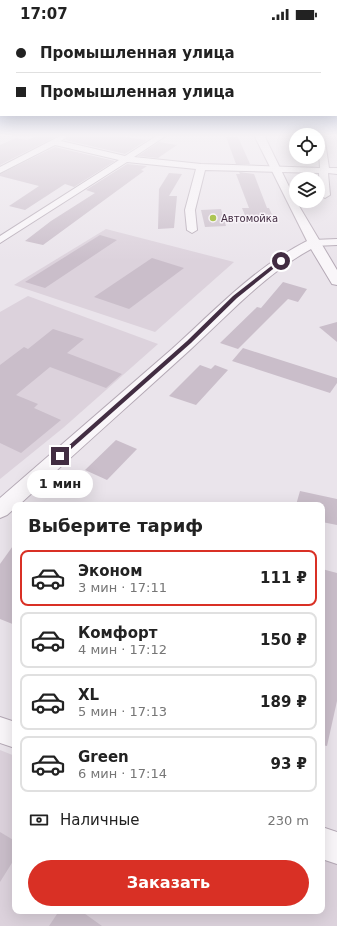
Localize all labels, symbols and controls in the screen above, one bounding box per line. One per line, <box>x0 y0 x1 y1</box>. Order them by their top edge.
text: 17:07 <box>20 5 68 23</box>
text: Промышленная улица <box>40 44 235 62</box>
text: Промышленная улица <box>40 83 235 101</box>
map controls <box>289 128 325 208</box>
button: locate <box>289 128 325 164</box>
button: layers <box>289 172 325 208</box>
marker: Автомойка <box>208 213 218 223</box>
place label: Автомойка <box>221 213 278 224</box>
route start <box>272 252 290 270</box>
route end <box>51 447 69 465</box>
callout: 1 мин <box>27 470 93 498</box>
text: 1 мин <box>39 476 81 491</box>
text: Выберите тариф <box>28 515 203 536</box>
icon: car <box>30 560 66 596</box>
text: Эконом <box>78 562 142 580</box>
text: 111 ₽ <box>260 569 307 587</box>
text: 3 мин · 17:11 <box>78 580 167 595</box>
icon: car <box>30 622 66 658</box>
text: Комфорт <box>78 624 157 642</box>
text: 150 ₽ <box>260 631 307 649</box>
text: 4 мин · 17:12 <box>78 642 167 657</box>
icon: car <box>30 684 66 720</box>
text: XL <box>78 686 99 704</box>
text: 189 ₽ <box>260 693 307 711</box>
text: 5 мин · 17:13 <box>78 704 167 719</box>
icon: car <box>30 746 66 782</box>
text: Green <box>78 748 129 766</box>
text: 93 ₽ <box>270 755 307 773</box>
text: 6 мин · 17:14 <box>78 766 167 781</box>
icon: cash <box>28 809 50 831</box>
text: Наличные <box>60 811 140 829</box>
text: 230 m <box>267 813 309 828</box>
button: Заказать <box>28 860 309 906</box>

